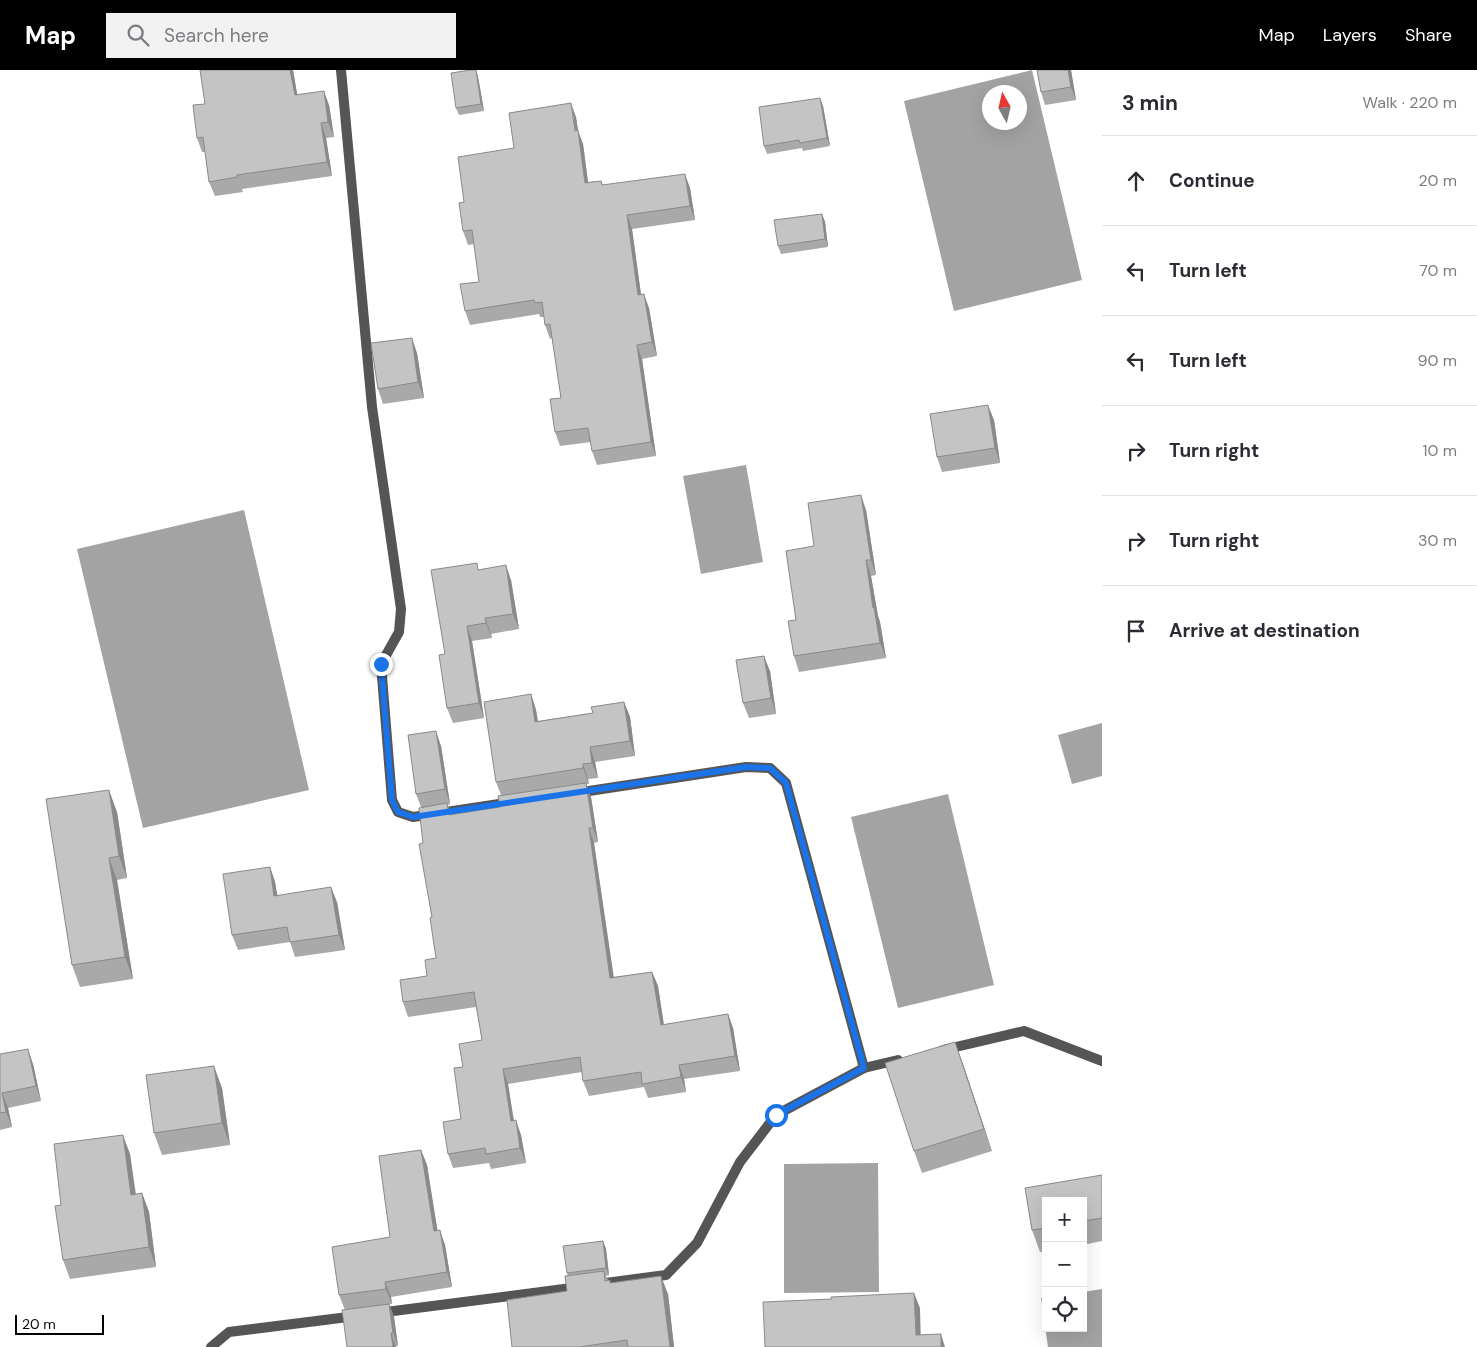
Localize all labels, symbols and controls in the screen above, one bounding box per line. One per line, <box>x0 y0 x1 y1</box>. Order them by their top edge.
search box <box>106 13 456 58</box>
text: Map <box>25 20 76 51</box>
icon: search <box>124 21 152 49</box>
text: Search here <box>164 23 269 48</box>
text: Map <box>1259 23 1295 47</box>
text: Layers <box>1323 23 1377 47</box>
text: Share <box>1405 23 1452 47</box>
north arrow <box>982 85 1027 130</box>
text: 3 min <box>1122 89 1178 117</box>
text: Walk · 220 m <box>1363 92 1457 113</box>
icon: ahead <box>1122 167 1150 195</box>
text: Continue <box>1169 168 1255 193</box>
text: 20 m <box>1418 170 1457 191</box>
icon: left <box>1122 257 1150 285</box>
text: Turn left <box>1169 258 1247 283</box>
text: 70 m <box>1419 260 1457 281</box>
icon: left <box>1122 347 1150 375</box>
text: Turn left <box>1169 348 1247 373</box>
text: 90 m <box>1417 350 1457 371</box>
icon: right <box>1122 437 1150 465</box>
text: Turn right <box>1169 438 1259 463</box>
text: 10 m <box>1423 440 1457 461</box>
icon: right <box>1122 527 1150 555</box>
text: Turn right <box>1169 528 1259 553</box>
text: 30 m <box>1418 530 1457 551</box>
icon: arrive <box>1122 617 1150 645</box>
text: Arrive at destination <box>1169 618 1360 643</box>
route end <box>370 653 393 676</box>
route start <box>765 1104 788 1127</box>
map controls <box>1042 1197 1087 1332</box>
button: + <box>1042 1197 1087 1242</box>
button: − <box>1042 1242 1087 1287</box>
button: locate <box>1042 1287 1087 1332</box>
scale bar <box>15 1312 104 1335</box>
text: 20 m <box>22 1315 56 1333</box>

